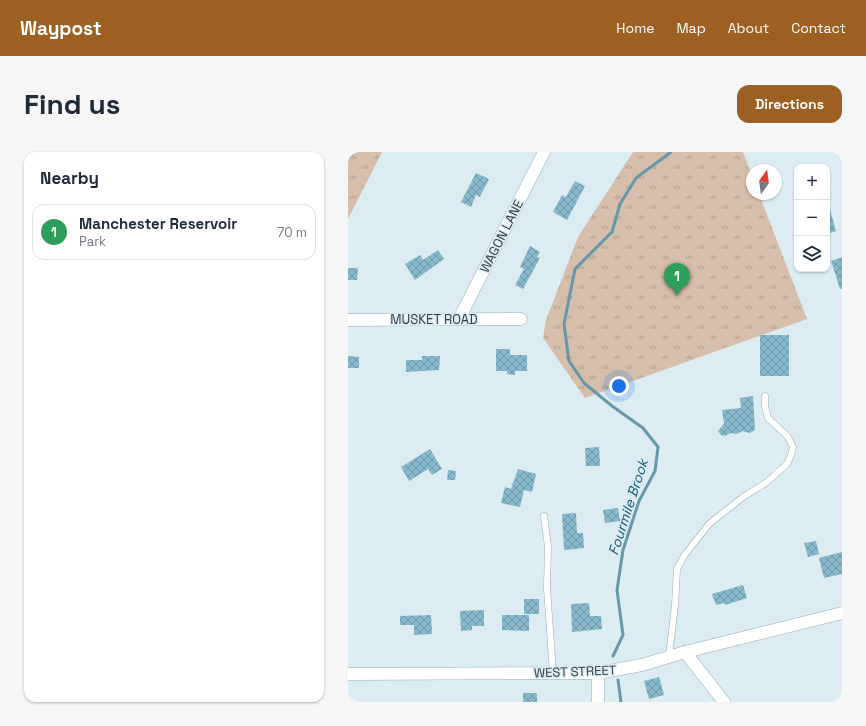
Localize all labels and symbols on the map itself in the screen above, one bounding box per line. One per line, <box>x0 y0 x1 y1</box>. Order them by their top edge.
north arrow <box>746 164 782 200</box>
street label: WAGON LANE <box>476 197 527 276</box>
pin: 1 <box>664 263 690 296</box>
street label: MUSKET ROAD <box>390 311 478 328</box>
your location <box>609 376 629 396</box>
water label: Fourmile Brook <box>604 455 652 557</box>
street label: WEST STREET <box>533 662 617 681</box>

